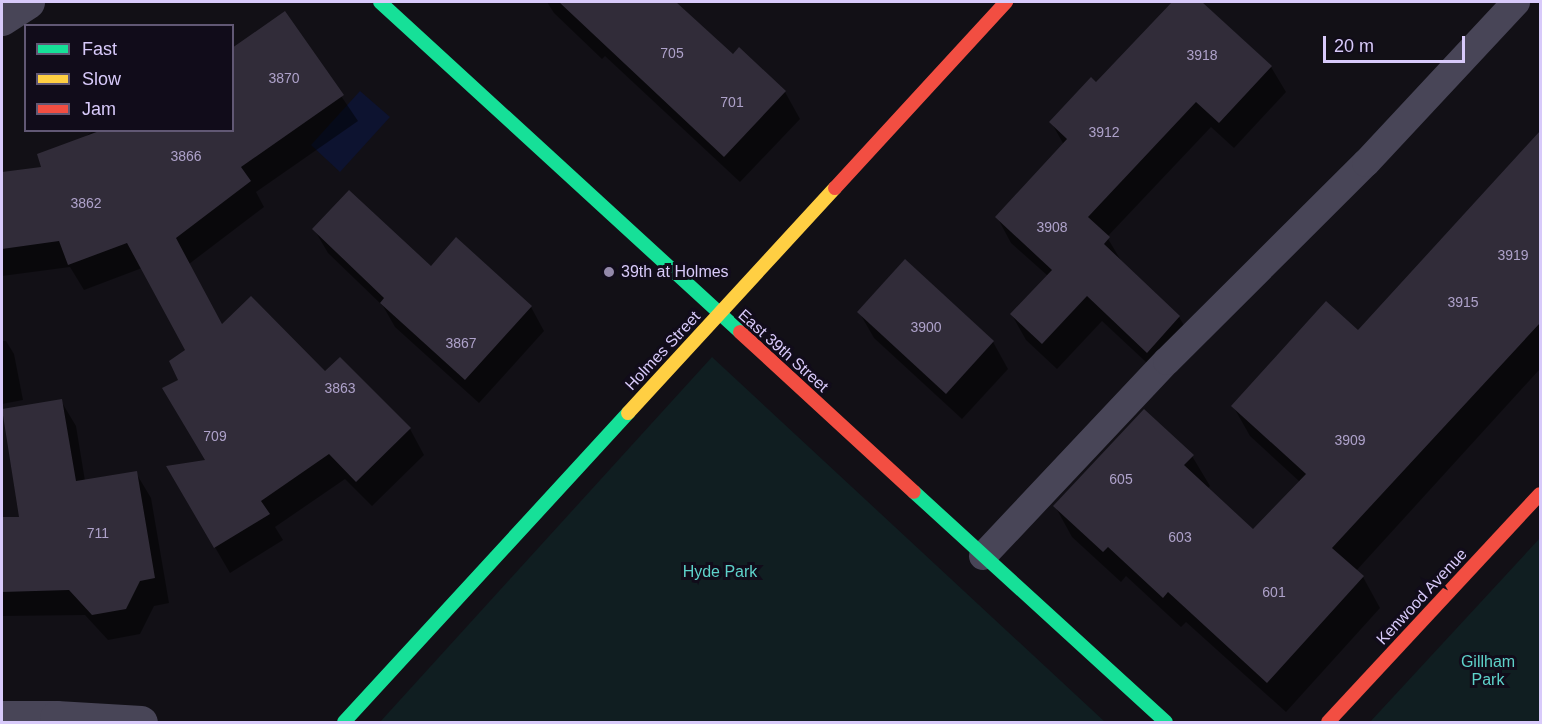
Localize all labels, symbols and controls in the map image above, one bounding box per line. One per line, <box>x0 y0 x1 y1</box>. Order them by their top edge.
legend <box>24 24 234 132</box>
scale bar <box>1326 24 1468 62</box>
text: 20 m <box>1334 36 1374 56</box>
text: Fast <box>82 39 117 59</box>
house number: 705 <box>660 45 684 61</box>
house number: 3918 <box>1186 47 1218 63</box>
text: Slow <box>82 69 121 89</box>
house number: 3870 <box>268 70 300 86</box>
house number: 701 <box>720 94 744 110</box>
text: Jam <box>82 99 116 119</box>
house number: 3912 <box>1088 124 1120 140</box>
house number: 3866 <box>170 148 202 164</box>
house number: 3862 <box>70 195 102 211</box>
house number: 3908 <box>1036 219 1068 235</box>
house number: 3919 <box>1497 247 1529 263</box>
place label: 39th at Holmes <box>621 262 729 282</box>
marker: 39th at Holmes <box>602 265 616 279</box>
house number: 3915 <box>1447 294 1479 310</box>
street label: East 39th Street <box>734 305 832 397</box>
street label: Holmes Street <box>621 307 705 395</box>
house number: 3900 <box>910 319 942 335</box>
house number: 3867 <box>445 335 477 351</box>
house number: 3863 <box>324 380 356 396</box>
house number: 709 <box>203 428 227 444</box>
house number: 3909 <box>1334 432 1366 448</box>
house number: 605 <box>1109 471 1133 487</box>
house number: 711 <box>87 525 109 541</box>
house number: 603 <box>1168 529 1192 545</box>
street label: Kenwood Avenue <box>1372 545 1472 649</box>
park label: Hyde Park <box>683 562 757 582</box>
house number: 601 <box>1262 584 1286 600</box>
park label: Gillham Park <box>1461 652 1515 690</box>

